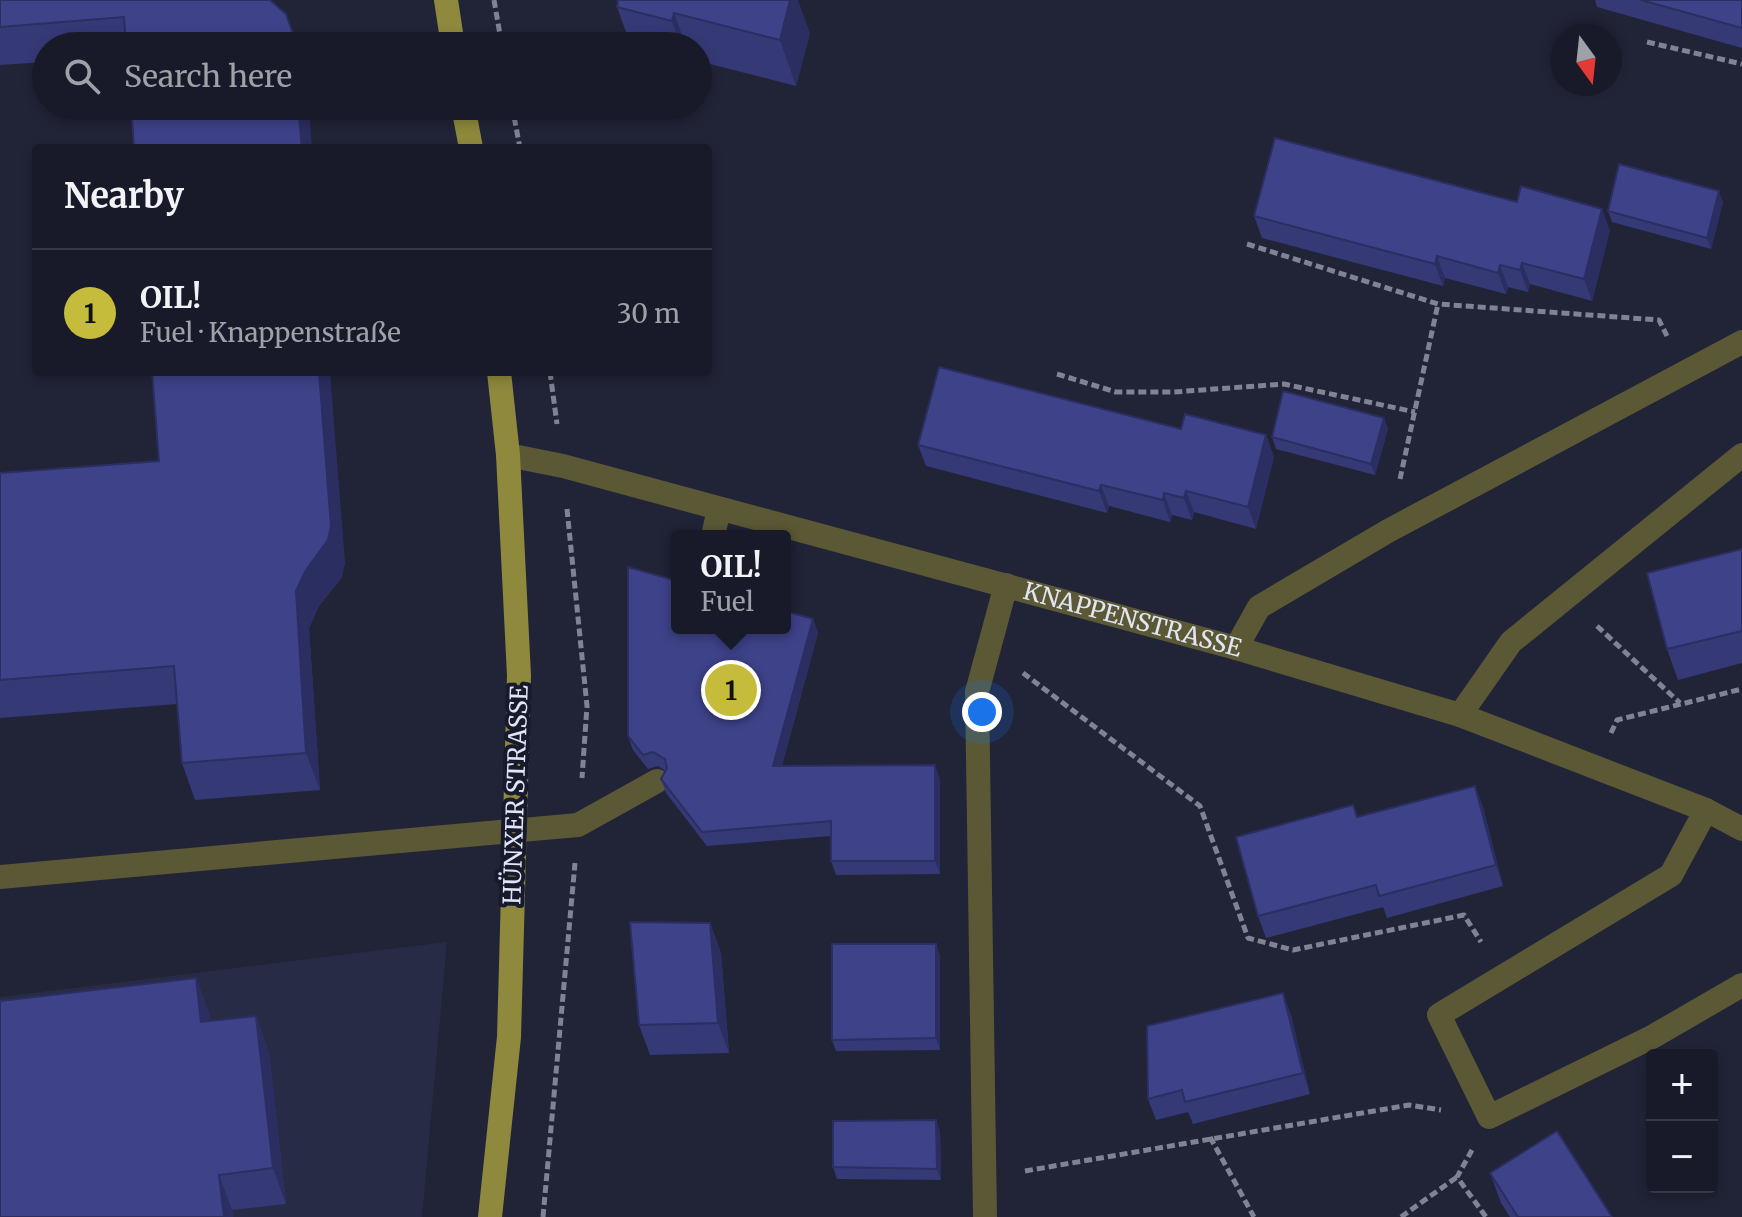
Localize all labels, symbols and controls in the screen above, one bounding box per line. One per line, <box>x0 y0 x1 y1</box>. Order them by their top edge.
north arrow <box>1550 24 1622 96</box>
search box <box>32 32 712 120</box>
icon: search <box>60 54 104 98</box>
text: Search here <box>124 57 292 95</box>
text: Nearby <box>64 175 184 217</box>
text: OIL! <box>140 278 201 316</box>
text: 1 <box>84 297 96 330</box>
text: 30 m <box>617 297 680 330</box>
text: Fuel · Knappenstraße <box>140 316 401 349</box>
popup <box>671 530 791 634</box>
text: OIL! <box>700 547 762 585</box>
street label: KNAPPENSTRASSE <box>1020 575 1246 664</box>
text: Fuel <box>700 585 754 618</box>
pin: 1 <box>705 660 757 720</box>
street label: HÜNXER STRASSE <box>496 684 535 905</box>
your location <box>962 692 1002 732</box>
map controls <box>1646 1049 1718 1193</box>
button: + <box>1646 1049 1718 1121</box>
button: − <box>1646 1121 1718 1193</box>

